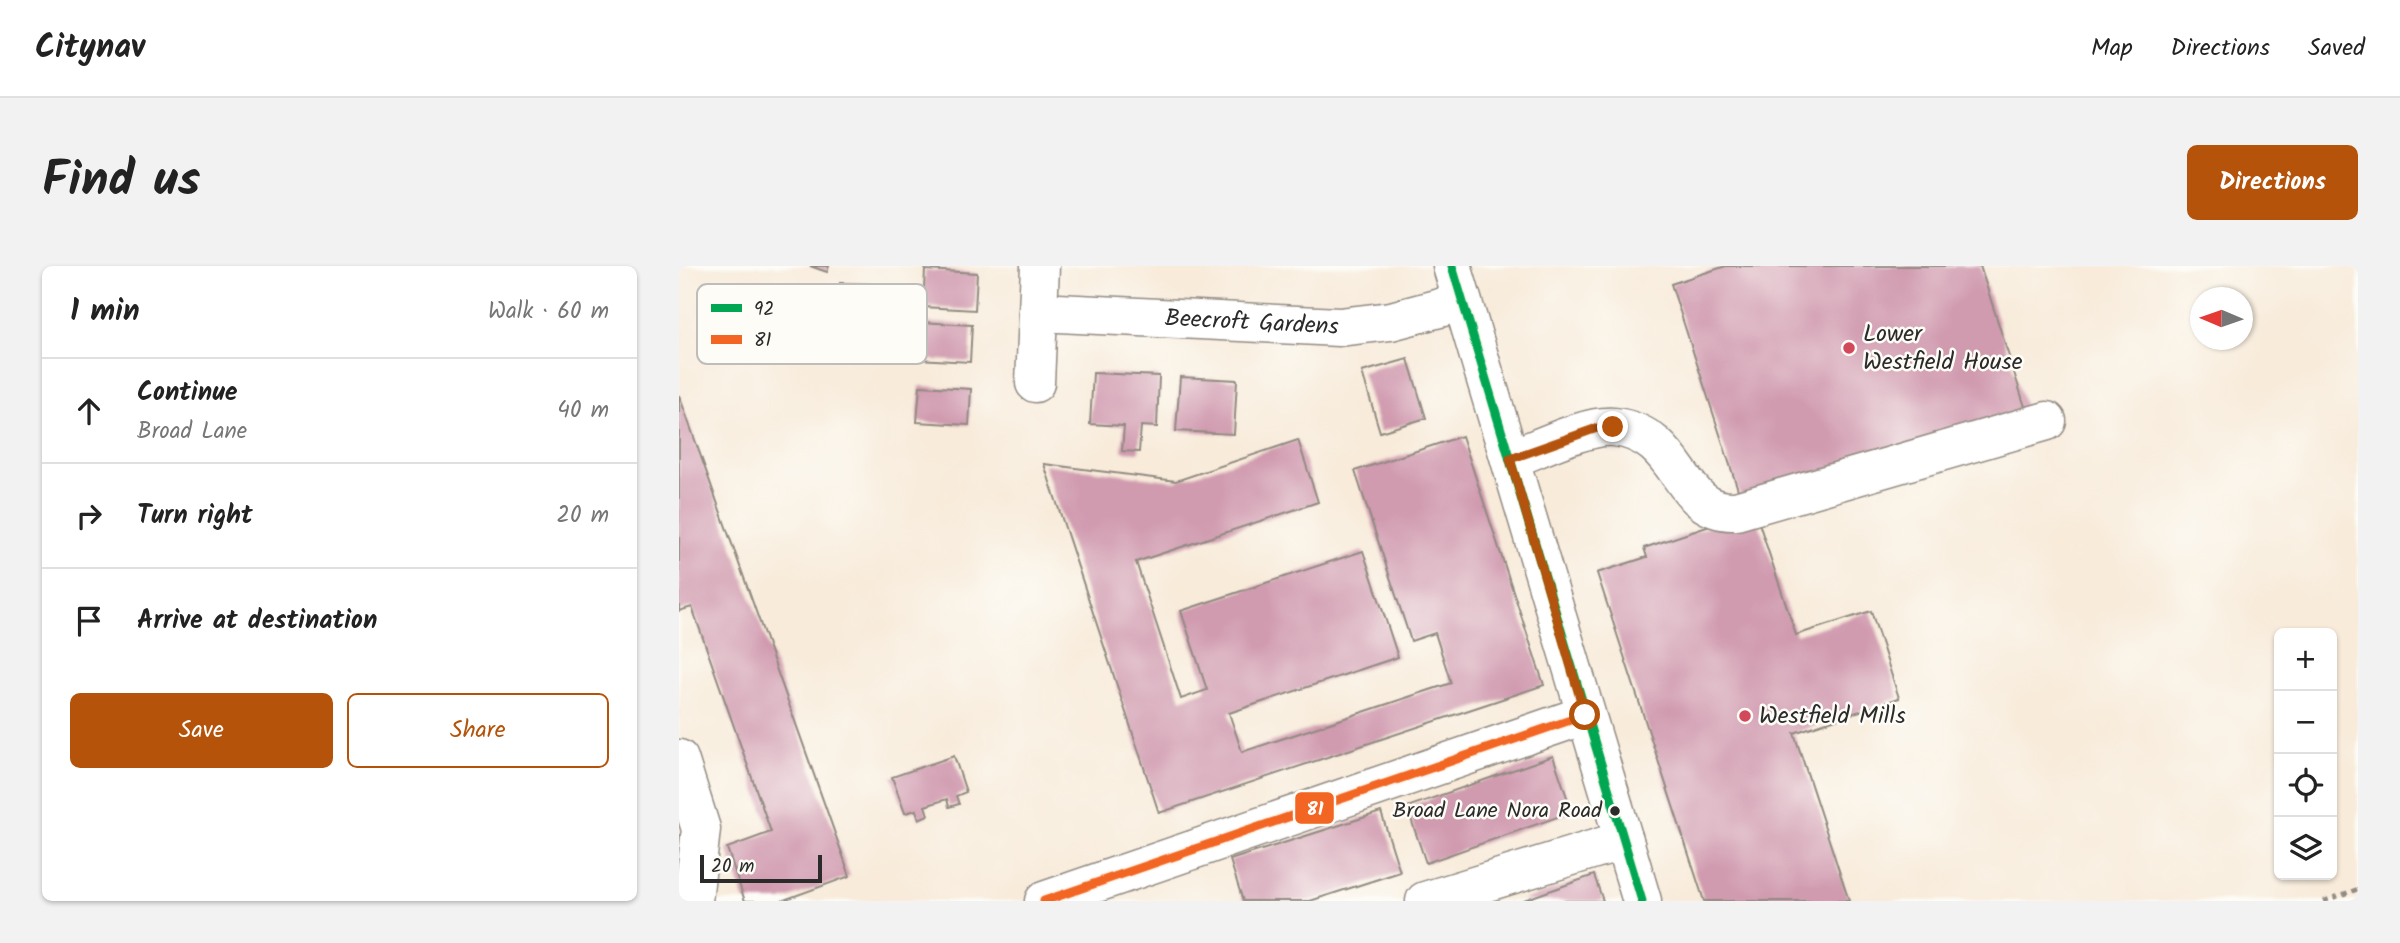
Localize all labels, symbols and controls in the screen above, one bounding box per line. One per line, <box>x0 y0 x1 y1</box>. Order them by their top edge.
text: Citynav <box>35 22 145 75</box>
text: Map <box>2091 29 2133 68</box>
text: Directions <box>2171 29 2270 68</box>
text: Saved <box>2308 29 2365 68</box>
text: Find us <box>42 143 200 221</box>
button: Directions <box>2187 145 2358 220</box>
legend <box>697 284 927 364</box>
north arrow <box>2190 287 2253 350</box>
text: 1 min <box>70 288 140 336</box>
text: Walk · 60 m <box>488 294 609 330</box>
text: 92 <box>754 295 774 325</box>
street label: Beecroft Gardens <box>1164 299 1340 346</box>
place label: Lower Westfield House <box>1863 315 2023 382</box>
text: 81 <box>754 326 771 356</box>
marker: Lower Westfield House <box>1841 340 1857 356</box>
text: Continue <box>137 372 238 414</box>
icon: ahead <box>70 392 108 430</box>
text: 40 m <box>557 393 609 429</box>
route end <box>1597 411 1628 442</box>
text: Broad Lane <box>137 414 247 450</box>
text: Turn right <box>137 495 253 537</box>
icon: right <box>70 497 108 535</box>
text: 20 m <box>557 498 609 534</box>
text: Arrive at destination <box>137 600 377 642</box>
icon: arrive <box>70 602 108 640</box>
map controls <box>2274 628 2337 880</box>
button: + <box>2274 628 2337 691</box>
button: − <box>2274 691 2337 754</box>
button: Save <box>70 693 333 768</box>
button: Share <box>347 693 609 768</box>
place label: Westfield Mills <box>1759 697 1906 736</box>
route start <box>1569 699 1600 730</box>
marker: Westfield Mills <box>1737 708 1753 724</box>
button: locate <box>2274 754 2337 817</box>
line badge: 81 <box>1294 791 1335 825</box>
place label: Broad Lane Nora Road <box>1392 794 1603 829</box>
text: 81 <box>1307 795 1324 825</box>
marker: Broad Lane Nora Road <box>1608 804 1622 818</box>
button: layers <box>2274 817 2337 880</box>
scale bar <box>700 852 823 884</box>
text: 20 m <box>711 852 754 882</box>

